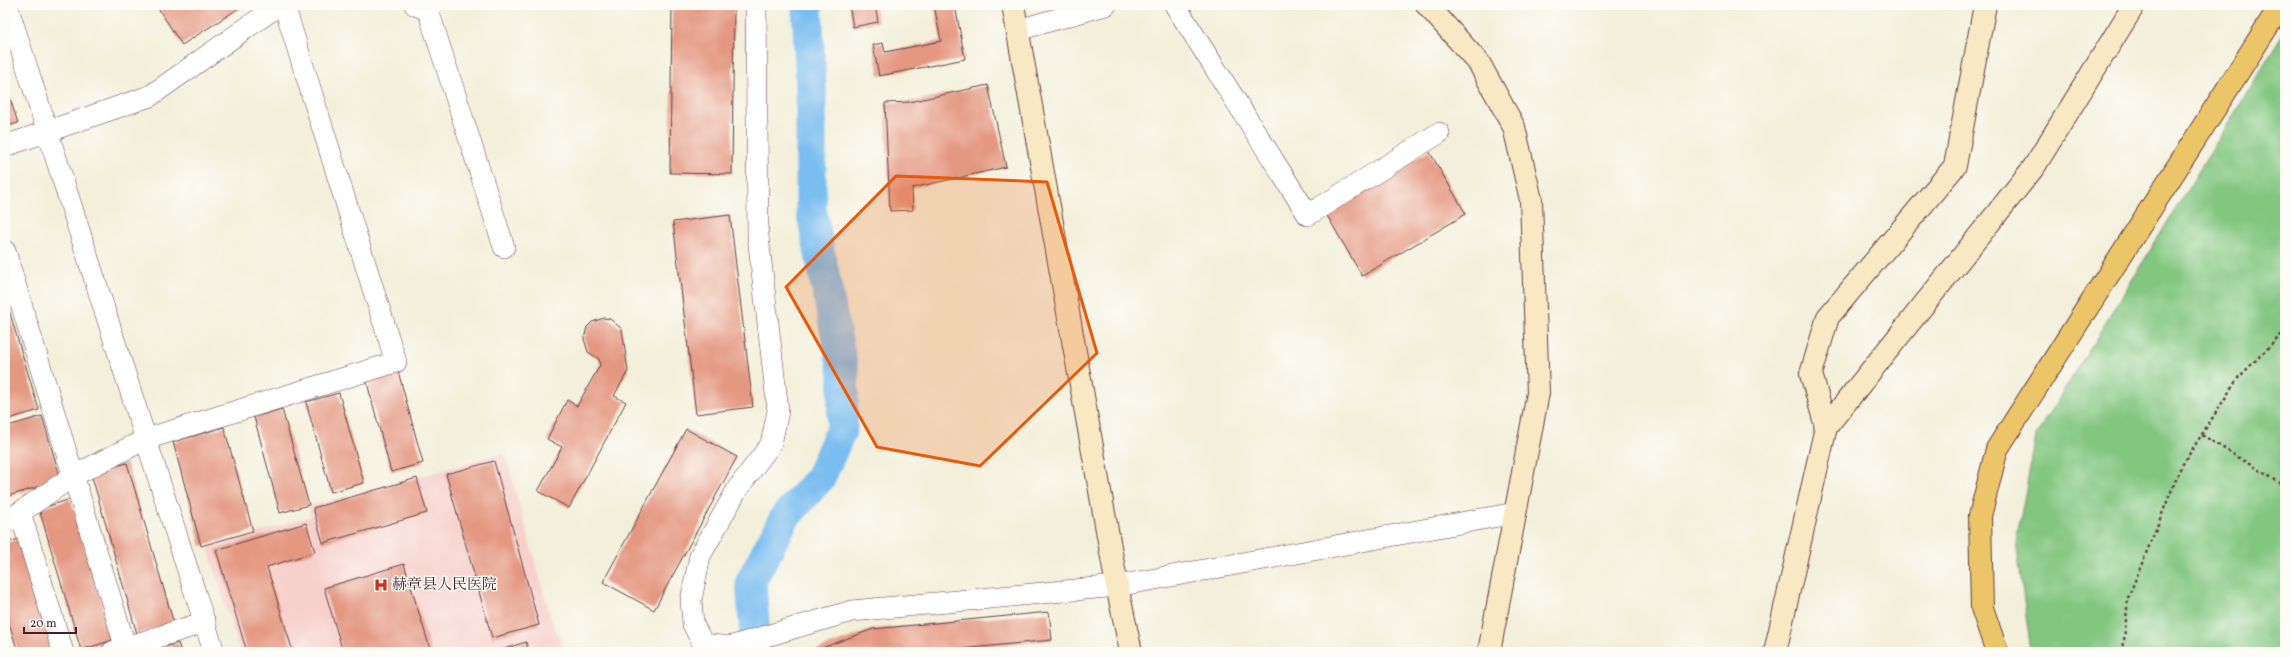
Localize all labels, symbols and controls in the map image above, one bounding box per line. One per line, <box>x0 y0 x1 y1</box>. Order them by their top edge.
place label: 赫章县人民医院 <box>392 575 497 596</box>
hospital icon: 赫章县人民医院 <box>373 577 389 593</box>
scale bar <box>24 609 76 635</box>
text: 20 m <box>30 616 57 632</box>

